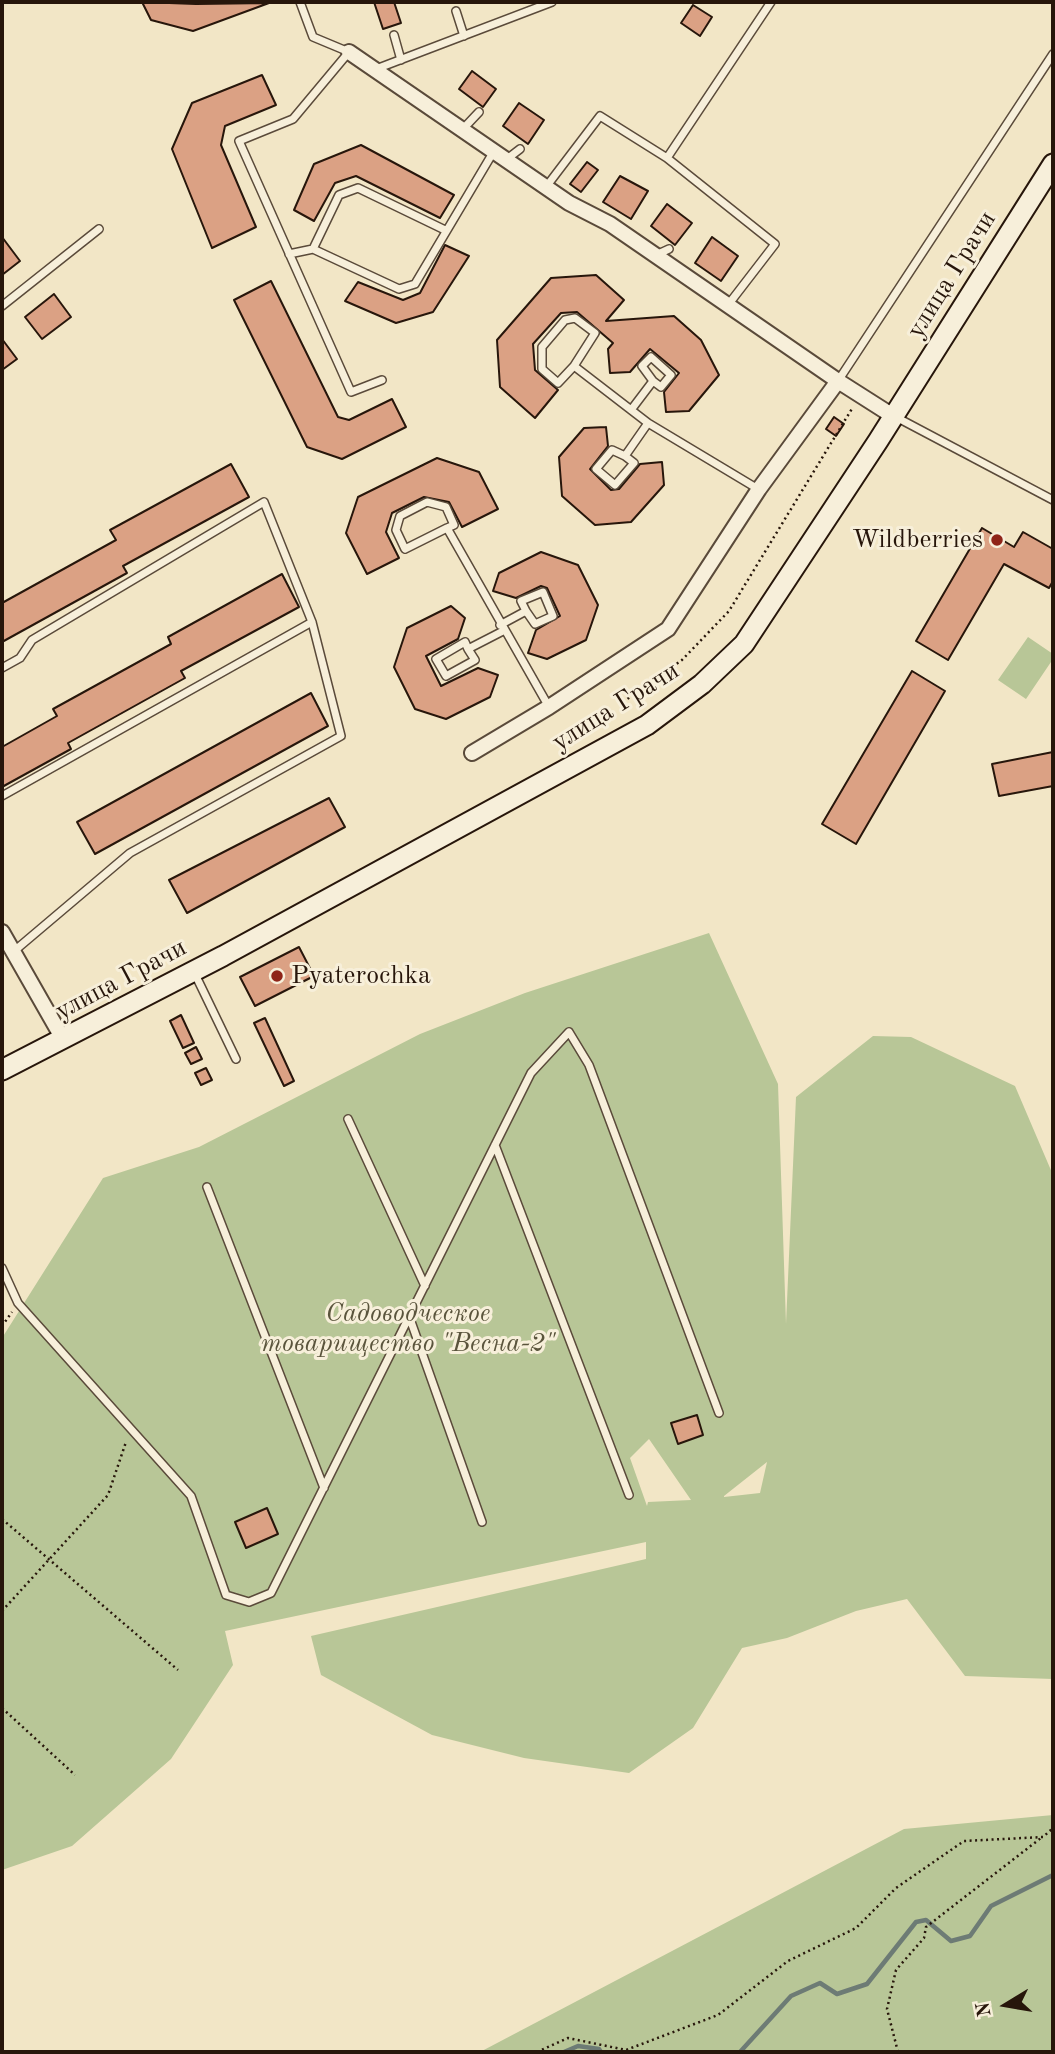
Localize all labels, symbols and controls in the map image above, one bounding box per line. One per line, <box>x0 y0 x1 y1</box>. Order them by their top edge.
street label: улица Грачи <box>901 206 1003 344</box>
place label: Wildberries <box>852 524 983 556</box>
marker: Wildberries <box>989 532 1005 548</box>
street label: улица Грачи <box>547 656 685 758</box>
street label: улица Грачи <box>50 932 192 1028</box>
place label: Pyaterochka <box>291 960 431 992</box>
marker: Pyaterochka <box>269 968 285 984</box>
park label: Садоводческое товарищество "Весна-2" <box>261 1298 555 1360</box>
north arrow <box>971 1970 1041 2040</box>
text: N <box>974 2000 996 2018</box>

